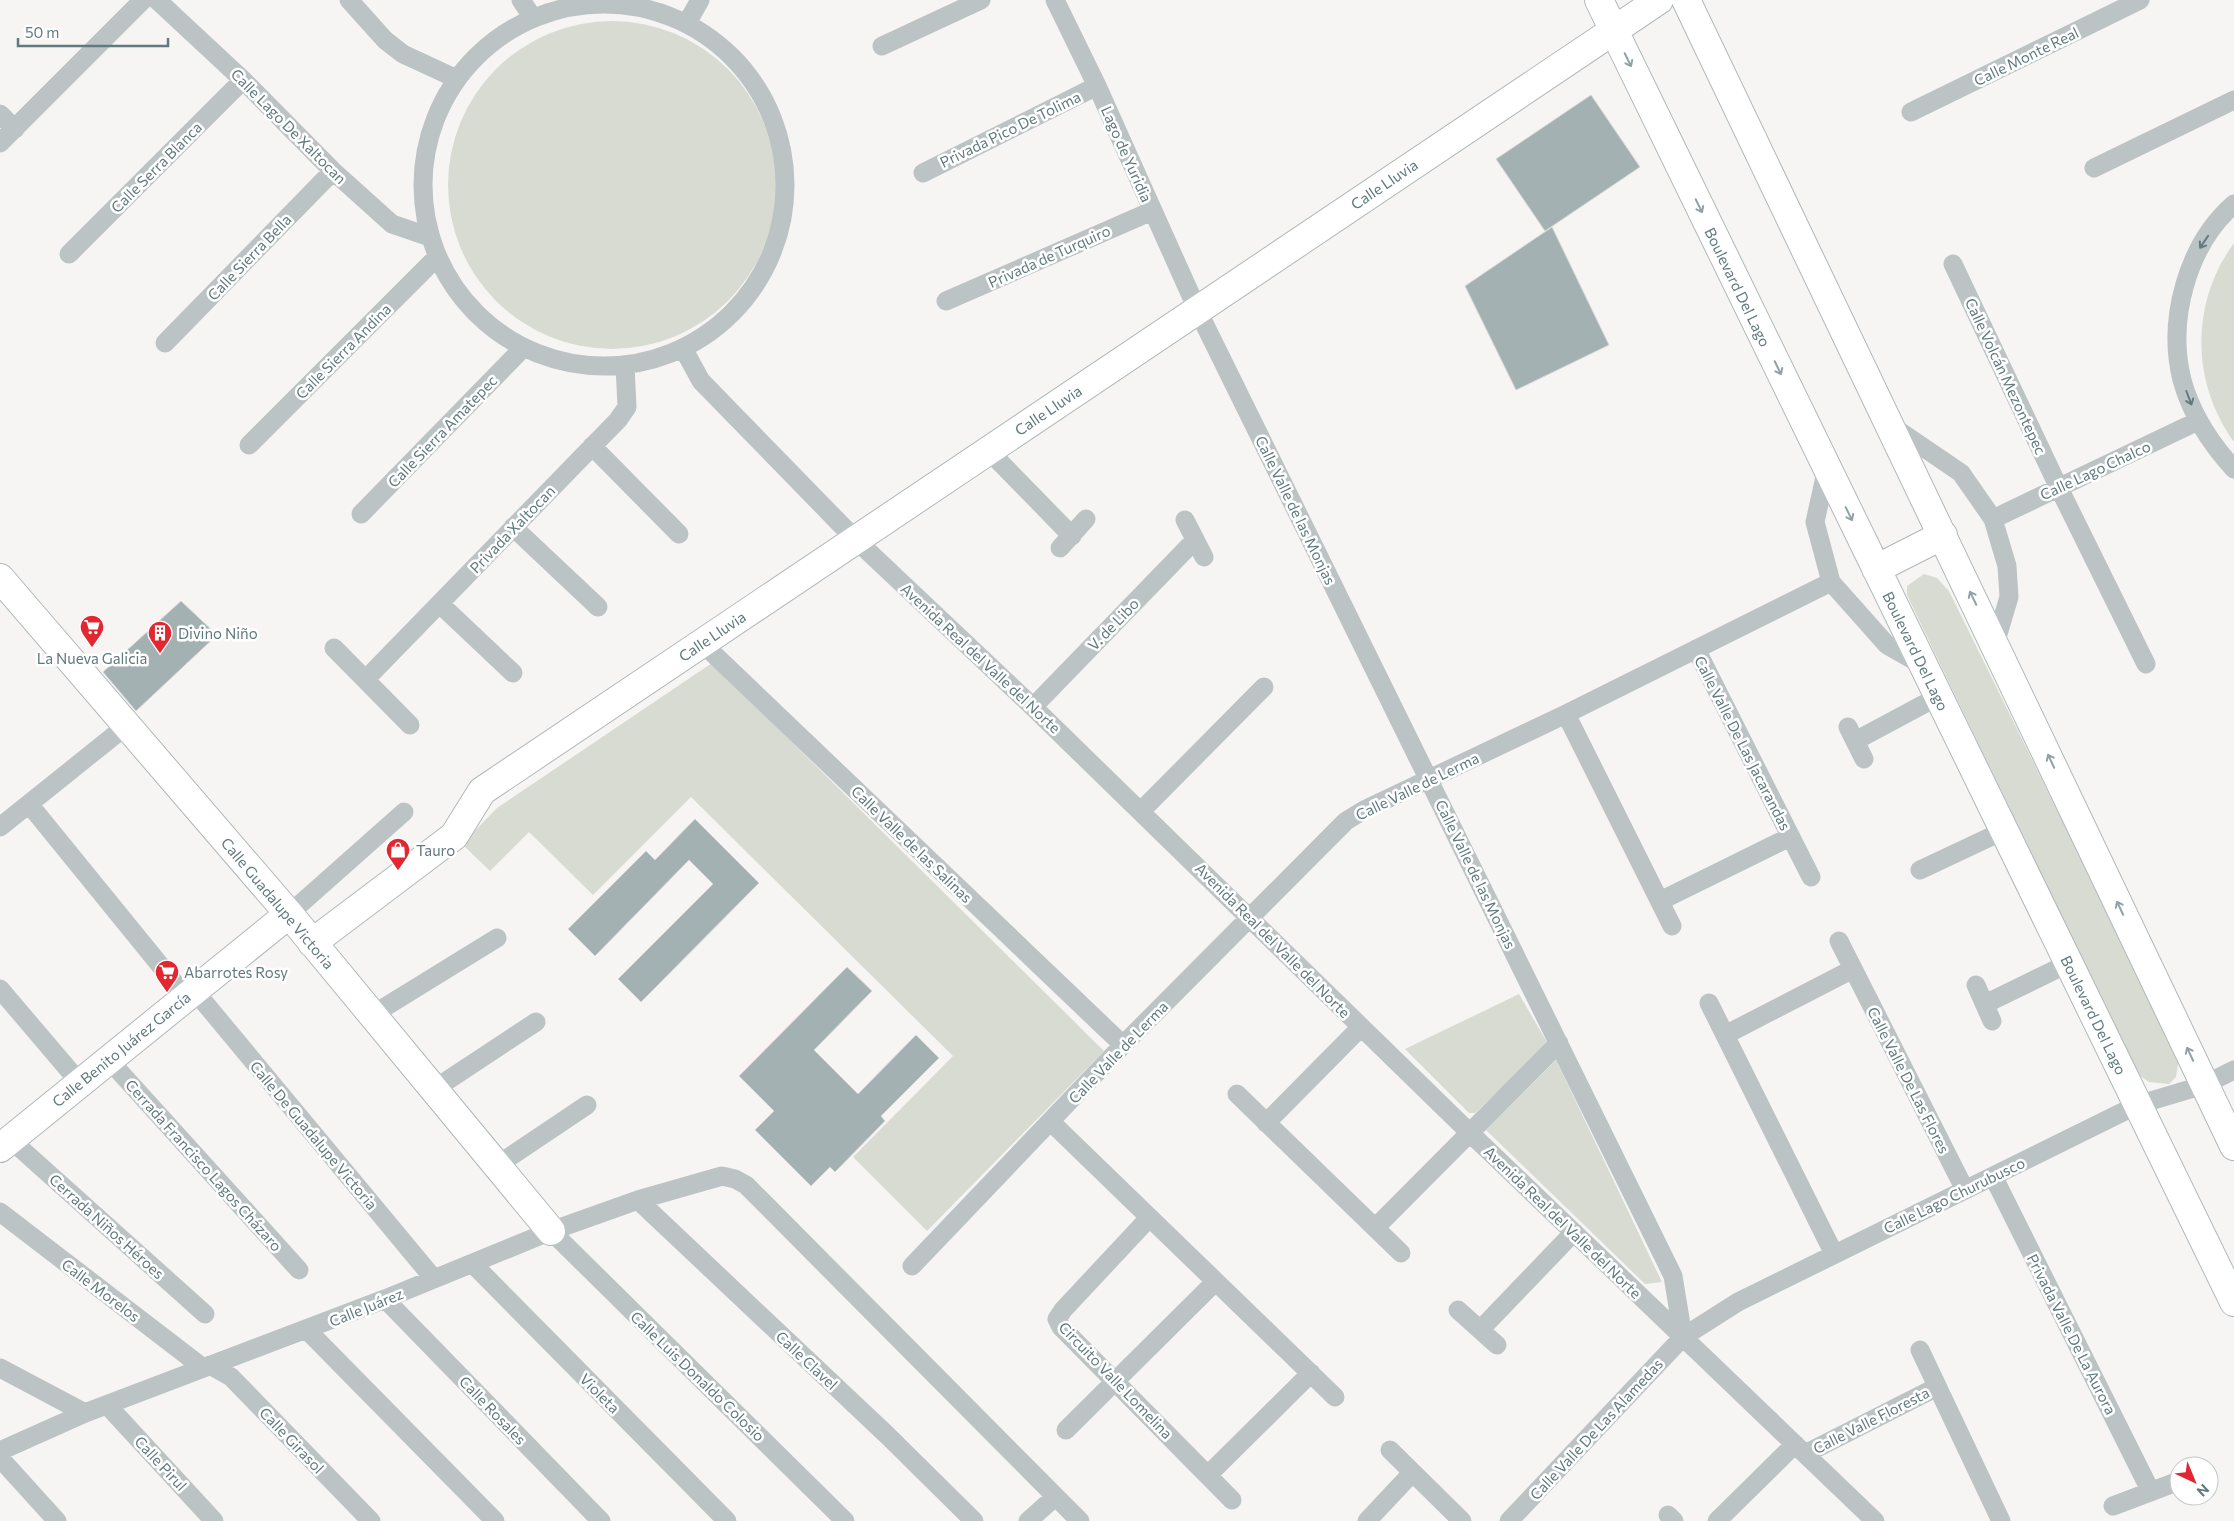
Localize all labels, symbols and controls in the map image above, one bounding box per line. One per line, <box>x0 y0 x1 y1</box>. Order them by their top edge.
scale bar <box>18 15 168 47</box>
text: 50 m <box>25 23 59 41</box>
street label: Calle Monte Real <box>1971 23 2081 89</box>
one-way arrow <box>1623 52 1633 67</box>
street label: Calle Lago De Xaltocan <box>228 65 350 187</box>
street label: Privada Pico De Tolima <box>937 87 1083 171</box>
street label: Lago de Yuridia <box>1098 103 1156 205</box>
street label: Calle Serra Blanca <box>107 118 205 216</box>
street label: Calle Lluvia <box>1347 155 1421 213</box>
one-way arrow <box>1695 198 1704 213</box>
street label: Calle Sierra Bella <box>203 210 295 304</box>
street label: Privada de Turquiro <box>985 221 1113 291</box>
street label: Boulevard Del Lago <box>1701 225 1775 350</box>
one-way arrow <box>2199 235 2209 249</box>
street label: Calle Volcán Mezontepec <box>1962 295 2050 457</box>
street label: Calle Sierra Andina <box>292 300 394 402</box>
one-way arrow <box>1773 360 1783 375</box>
street label: Calle Sierra Amatepec <box>384 371 500 491</box>
street label: Calle Lluvia <box>1011 381 1085 439</box>
one-way arrow <box>2185 390 2194 405</box>
street label: Calle Valle de las Monjas <box>1252 433 1340 588</box>
street label: Calle Lago Chalco <box>2037 437 2153 503</box>
street label: Privada Xaltocan <box>466 481 558 577</box>
one-way arrow <box>1845 506 1854 521</box>
street label: Avenida Real del Valle del Norte <box>898 579 1065 737</box>
street label: Boulevard Del Lago <box>1879 589 1953 714</box>
one-way arrow <box>1968 591 1978 606</box>
street label: V. de Libo <box>1084 594 1142 654</box>
street label: Calle Lluvia <box>675 607 749 665</box>
supermarket icon: La Nueva Galicia <box>79 614 105 648</box>
building icon: Divino Niño <box>147 620 173 654</box>
place label: Divino Niño <box>178 624 258 642</box>
place label: La Nueva Galicia <box>37 649 147 667</box>
street label: Calle Valle De Las Jacarandas <box>1691 653 1795 833</box>
street label: Calle Valle de Lerma <box>1352 748 1482 824</box>
one-way arrow <box>2046 754 2055 769</box>
street label: Calle Valle de las Salinas <box>848 782 976 906</box>
street label: Calle Valle de las Monjas <box>1432 797 1520 952</box>
street label: Calle Guadalupe Victoria <box>218 833 338 973</box>
shop icon: Tauro <box>385 837 411 871</box>
place label: Tauro <box>416 841 455 859</box>
street label: Avenida Real del Valle del Norte <box>1192 859 1354 1021</box>
one-way arrow <box>2115 900 2125 915</box>
street label: Boulevard Del Lago <box>2057 953 2131 1078</box>
supermarket icon: Abarrotes Rosy <box>154 959 180 993</box>
place label: Abarrotes Rosy <box>184 963 288 981</box>
street label: Calle Benito Juárez García <box>48 988 194 1110</box>
street label: Calle Valle de Lerma <box>1065 997 1171 1107</box>
street label: Calle Valle De Las Flores <box>1864 1004 1954 1156</box>
one-way arrow <box>2185 1047 2194 1062</box>
street label: Calle De Guadalupe Victoria <box>247 1057 381 1213</box>
street label: Cerrada Francisco Lagos Cházaro <box>122 1075 286 1255</box>
street label: Avenida Real del Valle del Norte <box>1481 1142 1645 1302</box>
street label: Calle Lago Churubusco <box>1880 1153 2028 1237</box>
street label: Cerrada Niños Héroes <box>46 1170 168 1282</box>
street label: Privada Valle De La Aurora <box>2024 1251 2120 1417</box>
street label: Calle Morelos <box>58 1255 144 1325</box>
street label: Calle Juárez <box>326 1284 406 1330</box>
street label: Calle Luis Donaldo Colosio <box>627 1307 769 1445</box>
street label: Circuito Valle Lomelina <box>1055 1318 1177 1442</box>
street label: Calle Clavel <box>773 1327 841 1393</box>
street label: Calle Valle De Las Alamedas <box>1526 1355 1666 1503</box>
street label: Violeta <box>576 1369 624 1417</box>
street label: Calle Rosales <box>456 1372 530 1448</box>
street label: Calle Valle Floresta <box>1810 1383 1932 1457</box>
street label: Calle Girasol <box>256 1403 328 1477</box>
street label: Calle Pirul <box>131 1432 191 1494</box>
north arrow <box>2169 1456 2219 1506</box>
text: N <box>2194 1481 2213 1500</box>

